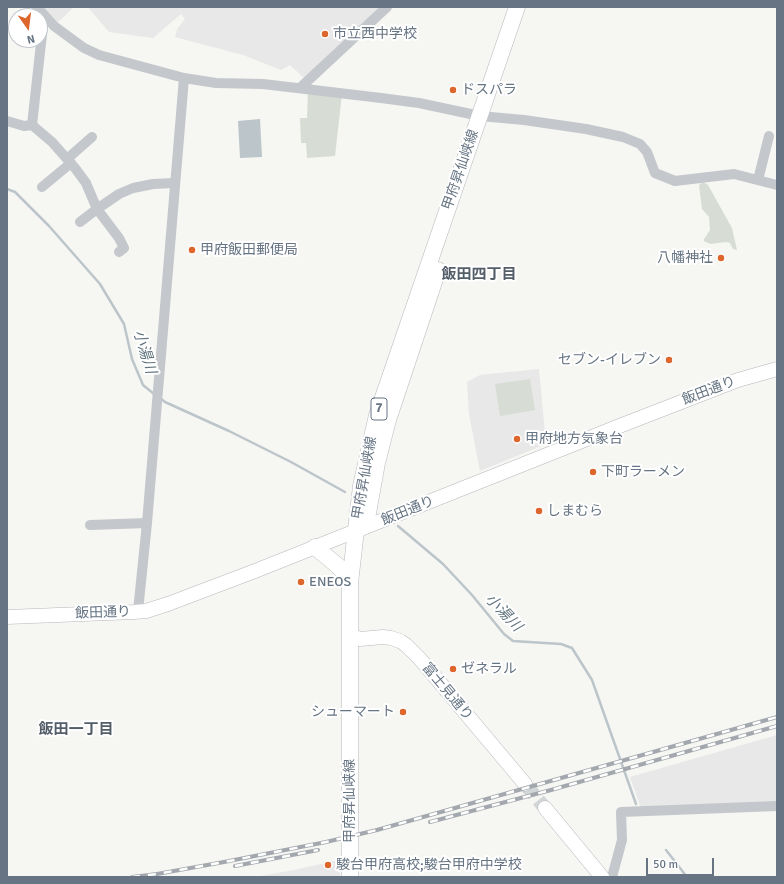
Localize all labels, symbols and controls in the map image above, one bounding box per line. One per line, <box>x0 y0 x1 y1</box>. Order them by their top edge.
north arrow <box>8 8 48 48</box>
place label: 市立西中学校 <box>333 26 417 42</box>
marker: 市立西中学校 <box>320 29 330 39</box>
text: N <box>25 32 36 46</box>
place label: ドスパラ <box>461 82 517 98</box>
marker: ドスパラ <box>448 85 458 95</box>
street label: 甲府昇仙峡線 <box>439 128 483 212</box>
place label: 甲府飯田郵便局 <box>200 242 298 258</box>
marker: 甲府飯田郵便局 <box>187 245 197 255</box>
place label: 八幡神社 <box>657 250 713 266</box>
marker: 八幡神社 <box>716 253 726 263</box>
district label: 飯田四丁目 <box>442 266 516 284</box>
water label: 小湯川 <box>129 328 159 376</box>
place label: セブン-イレブン <box>558 352 661 368</box>
marker: セブン-イレブン <box>664 355 674 365</box>
street label: 飯田通り <box>680 373 738 409</box>
road number: 7 <box>371 398 387 420</box>
place label: 甲府地方気象台 <box>525 431 623 447</box>
marker: 甲府地方気象台 <box>512 434 522 444</box>
street label: 甲府昇仙峡線 <box>349 435 381 521</box>
place label: 下町ラーメン <box>601 464 685 480</box>
marker: 下町ラーメン <box>588 467 598 477</box>
street label: 飯田通り <box>379 493 437 529</box>
place label: しまむら <box>547 503 603 519</box>
marker: しまむら <box>534 506 544 516</box>
place label: ENEOS <box>309 574 351 590</box>
marker: ENEOS <box>296 577 306 587</box>
water label: 小湯川 <box>481 591 525 635</box>
street label: 飯田通り <box>75 604 131 622</box>
street label: 富士見通り <box>418 660 476 724</box>
place label: ゼネラル <box>461 661 517 677</box>
marker: ゼネラル <box>448 664 458 674</box>
place label: シューマート <box>311 704 395 720</box>
marker: シューマート <box>398 707 408 717</box>
district label: 飯田一丁目 <box>39 721 113 739</box>
street label: 甲府昇仙峡線 <box>342 759 358 843</box>
scale bar <box>648 850 716 876</box>
place label: 駿台甲府高校;駿台甲府中学校 <box>336 857 522 873</box>
text: 50 m <box>653 857 678 872</box>
marker: 駿台甲府高校;駿台甲府中学校 <box>323 860 333 870</box>

